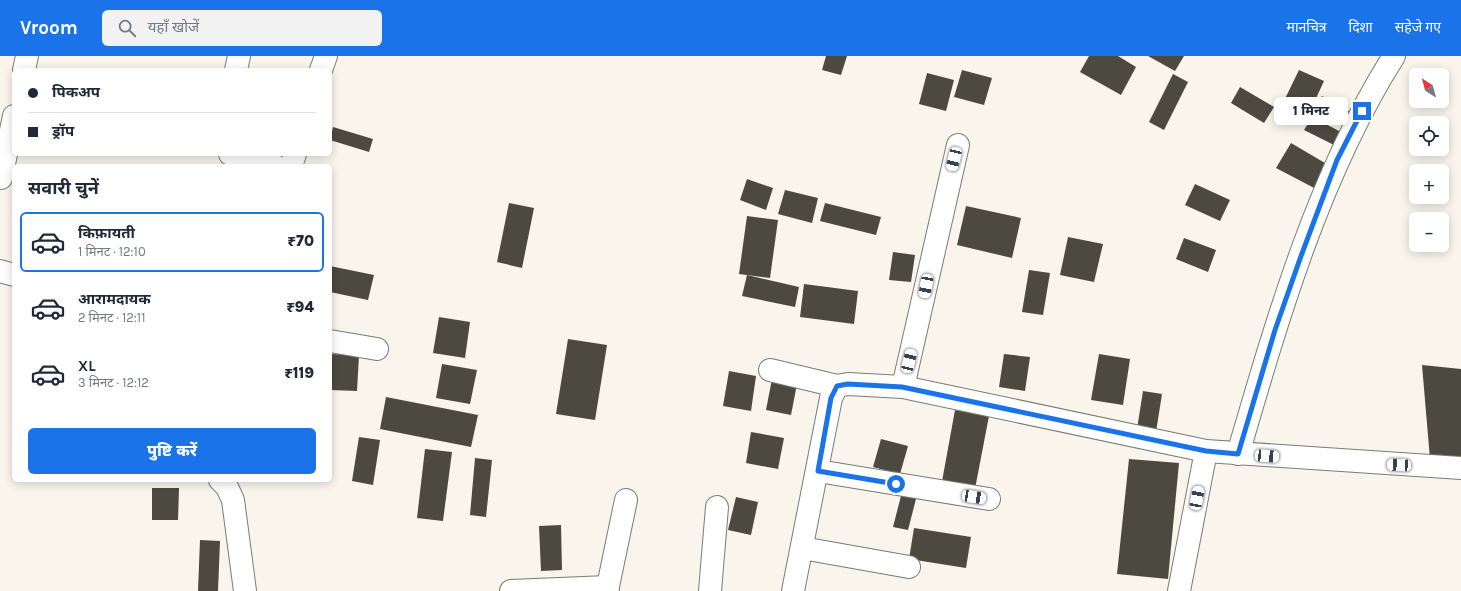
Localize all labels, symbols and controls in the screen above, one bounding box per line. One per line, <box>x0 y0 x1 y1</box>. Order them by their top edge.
search box <box>102 10 382 46</box>
text: Vroom <box>20 17 78 39</box>
icon: search <box>116 17 138 39</box>
text: यहाँ खोजें <box>148 18 199 36</box>
text: मानचित्र <box>1287 19 1327 36</box>
text: दिशा <box>1349 19 1373 36</box>
text: सहेजे गए <box>1395 19 1441 36</box>
north arrow <box>1409 68 1449 108</box>
map controls <box>1409 68 1449 252</box>
text: पिकअप <box>52 83 100 101</box>
callout: 1 मिनट <box>1274 97 1348 125</box>
route end <box>1353 102 1371 120</box>
text: 1 मिनट <box>1293 103 1329 118</box>
button: locate <box>1409 116 1449 156</box>
text: ड्रॉप <box>52 122 74 140</box>
car <box>945 146 963 172</box>
button: + <box>1409 164 1449 204</box>
text: सवारी चुनें <box>28 177 99 199</box>
button: − <box>1409 212 1449 252</box>
icon: car <box>30 224 66 260</box>
text: किफ़ायती <box>78 224 135 242</box>
text: ₹70 <box>287 232 314 250</box>
text: 1 मिनट · 12:10 <box>78 244 146 259</box>
car <box>918 273 934 299</box>
icon: car <box>30 290 66 326</box>
text: आरामदायक <box>78 290 151 308</box>
text: ₹94 <box>286 298 314 316</box>
text: 2 मिनट · 12:11 <box>78 310 145 325</box>
car <box>900 348 918 374</box>
icon: car <box>30 356 66 392</box>
text: XL <box>78 357 96 375</box>
text: ₹119 <box>284 364 314 382</box>
text: 3 मिनट · 12:12 <box>78 375 149 390</box>
button: पुष्टि करें <box>28 428 316 474</box>
car <box>1255 449 1279 463</box>
car <box>1387 458 1411 472</box>
route start <box>887 475 905 493</box>
car <box>1189 485 1205 511</box>
car <box>961 489 987 505</box>

